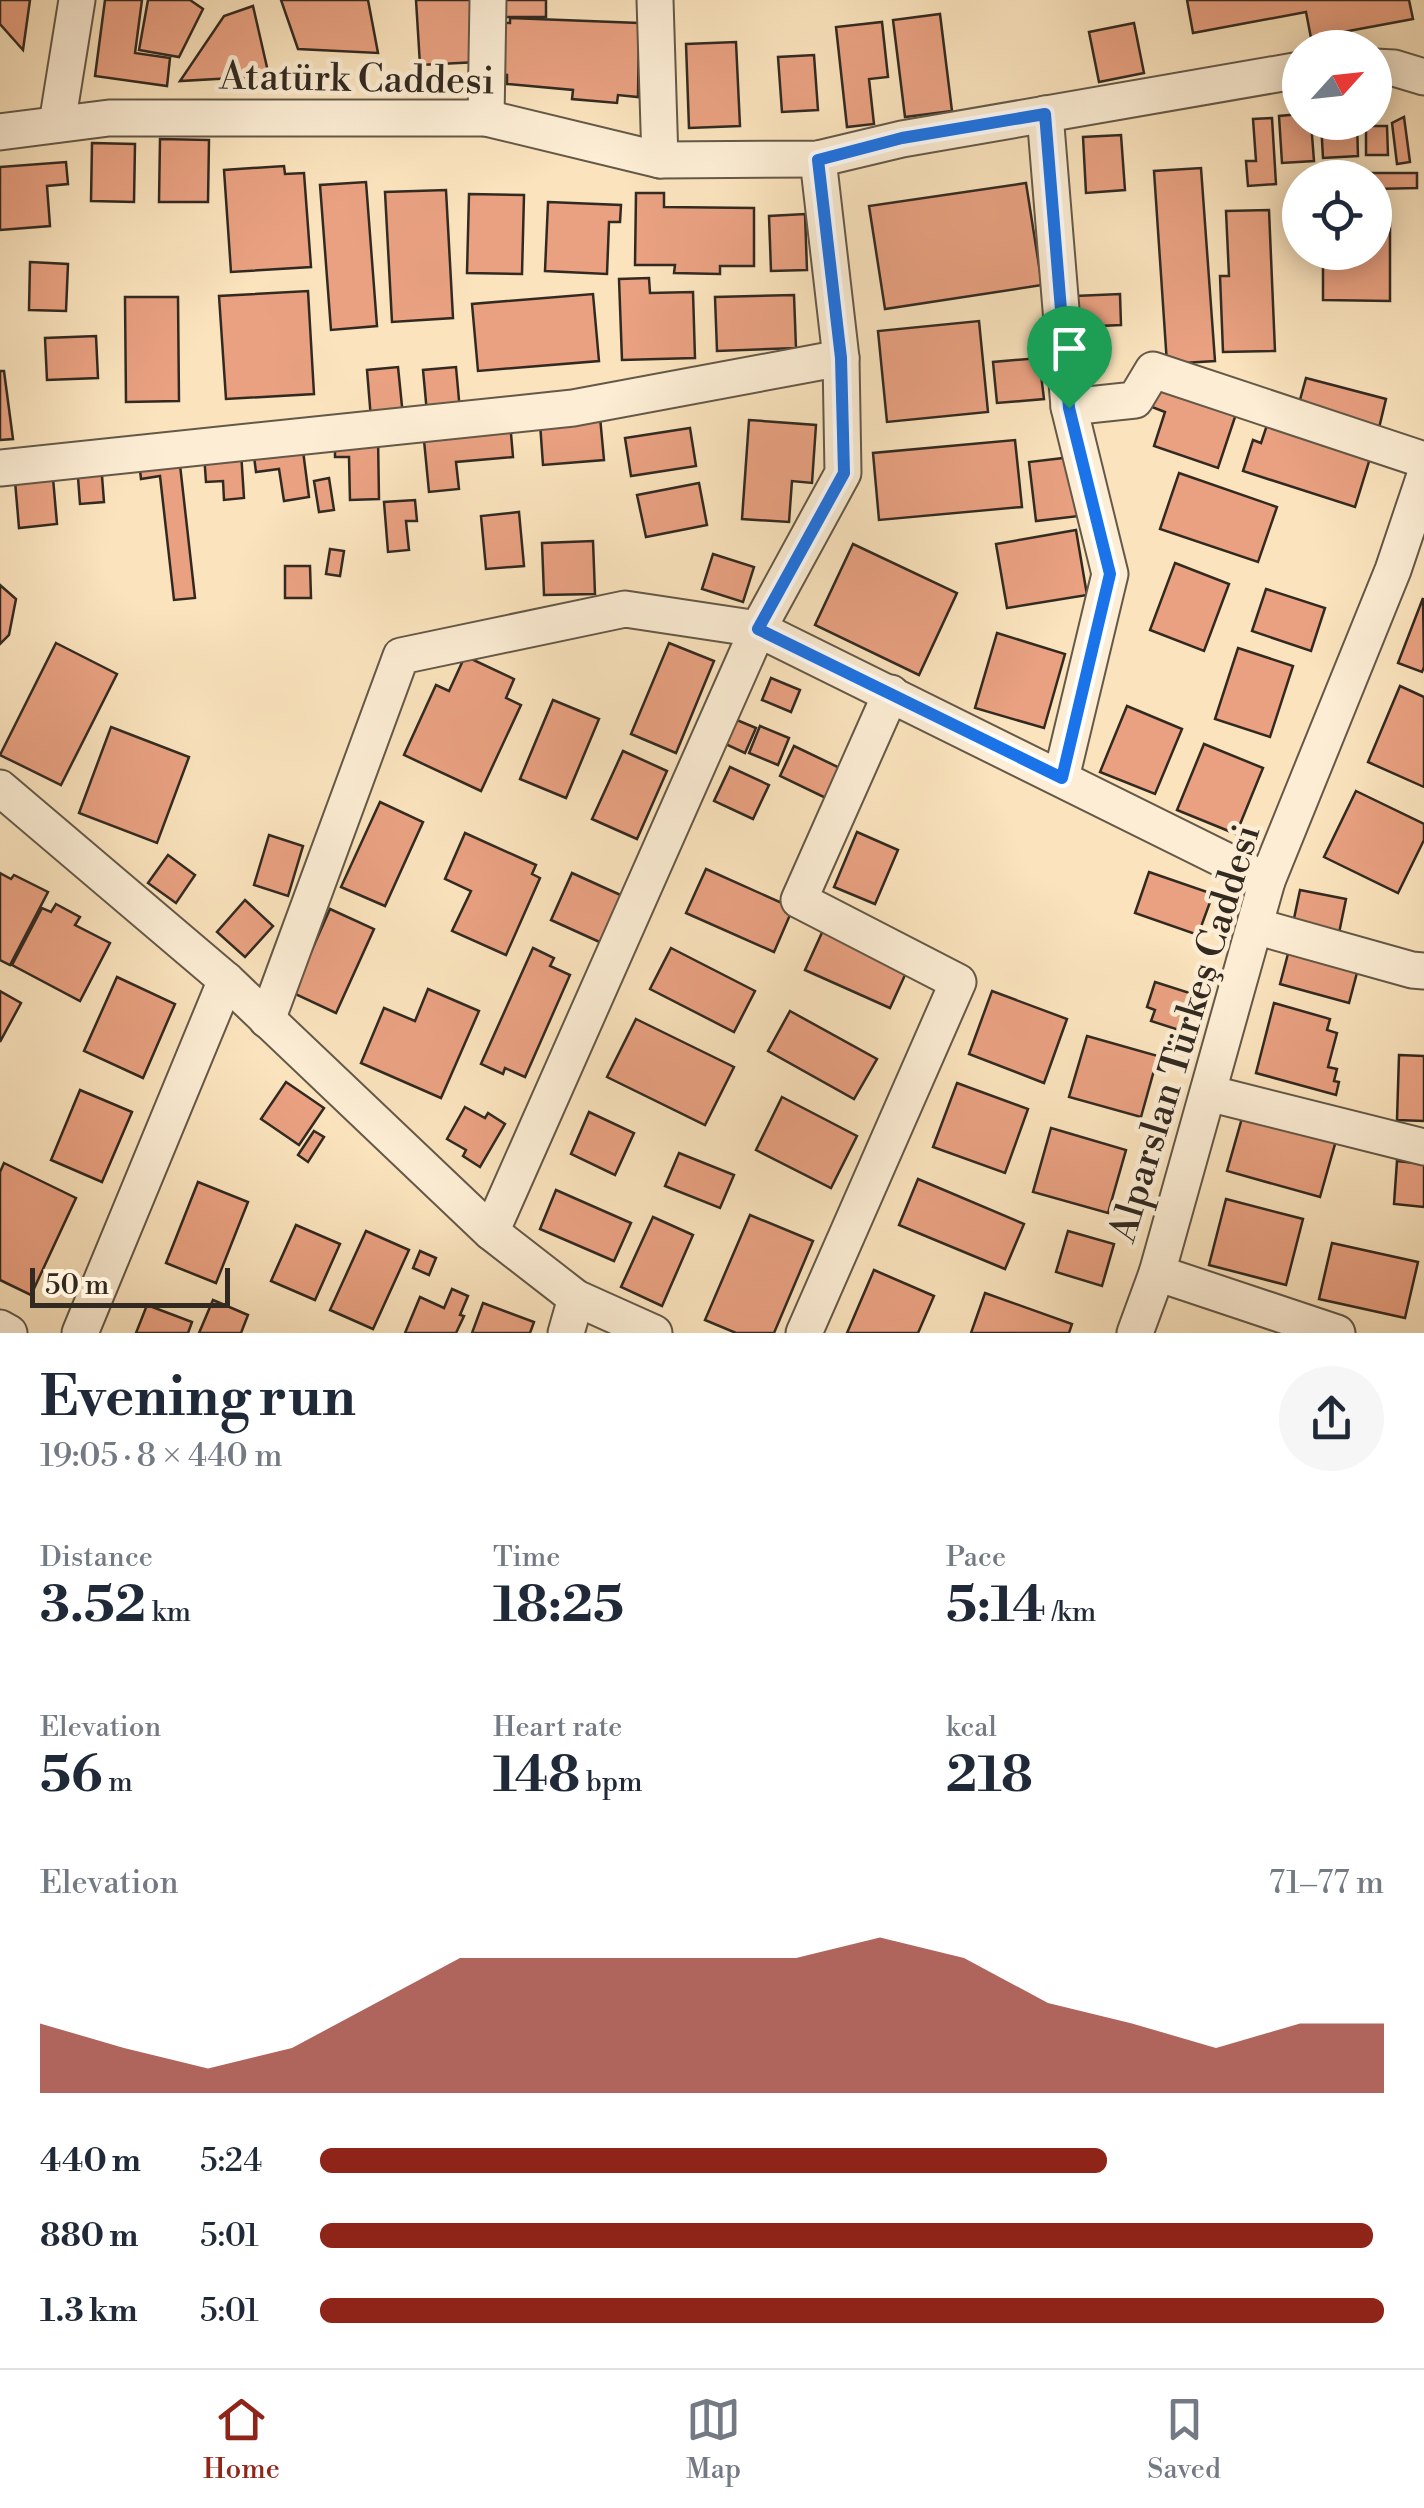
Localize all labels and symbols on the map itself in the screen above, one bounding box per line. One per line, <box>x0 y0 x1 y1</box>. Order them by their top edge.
north arrow <box>1282 30 1392 140</box>
street label: Atatürk Caddesi <box>218 54 495 105</box>
pin <box>1027 306 1112 409</box>
street label: Alparslan Türkeş Caddesi <box>1099 819 1271 1249</box>
scale bar <box>30 1263 230 1308</box>

